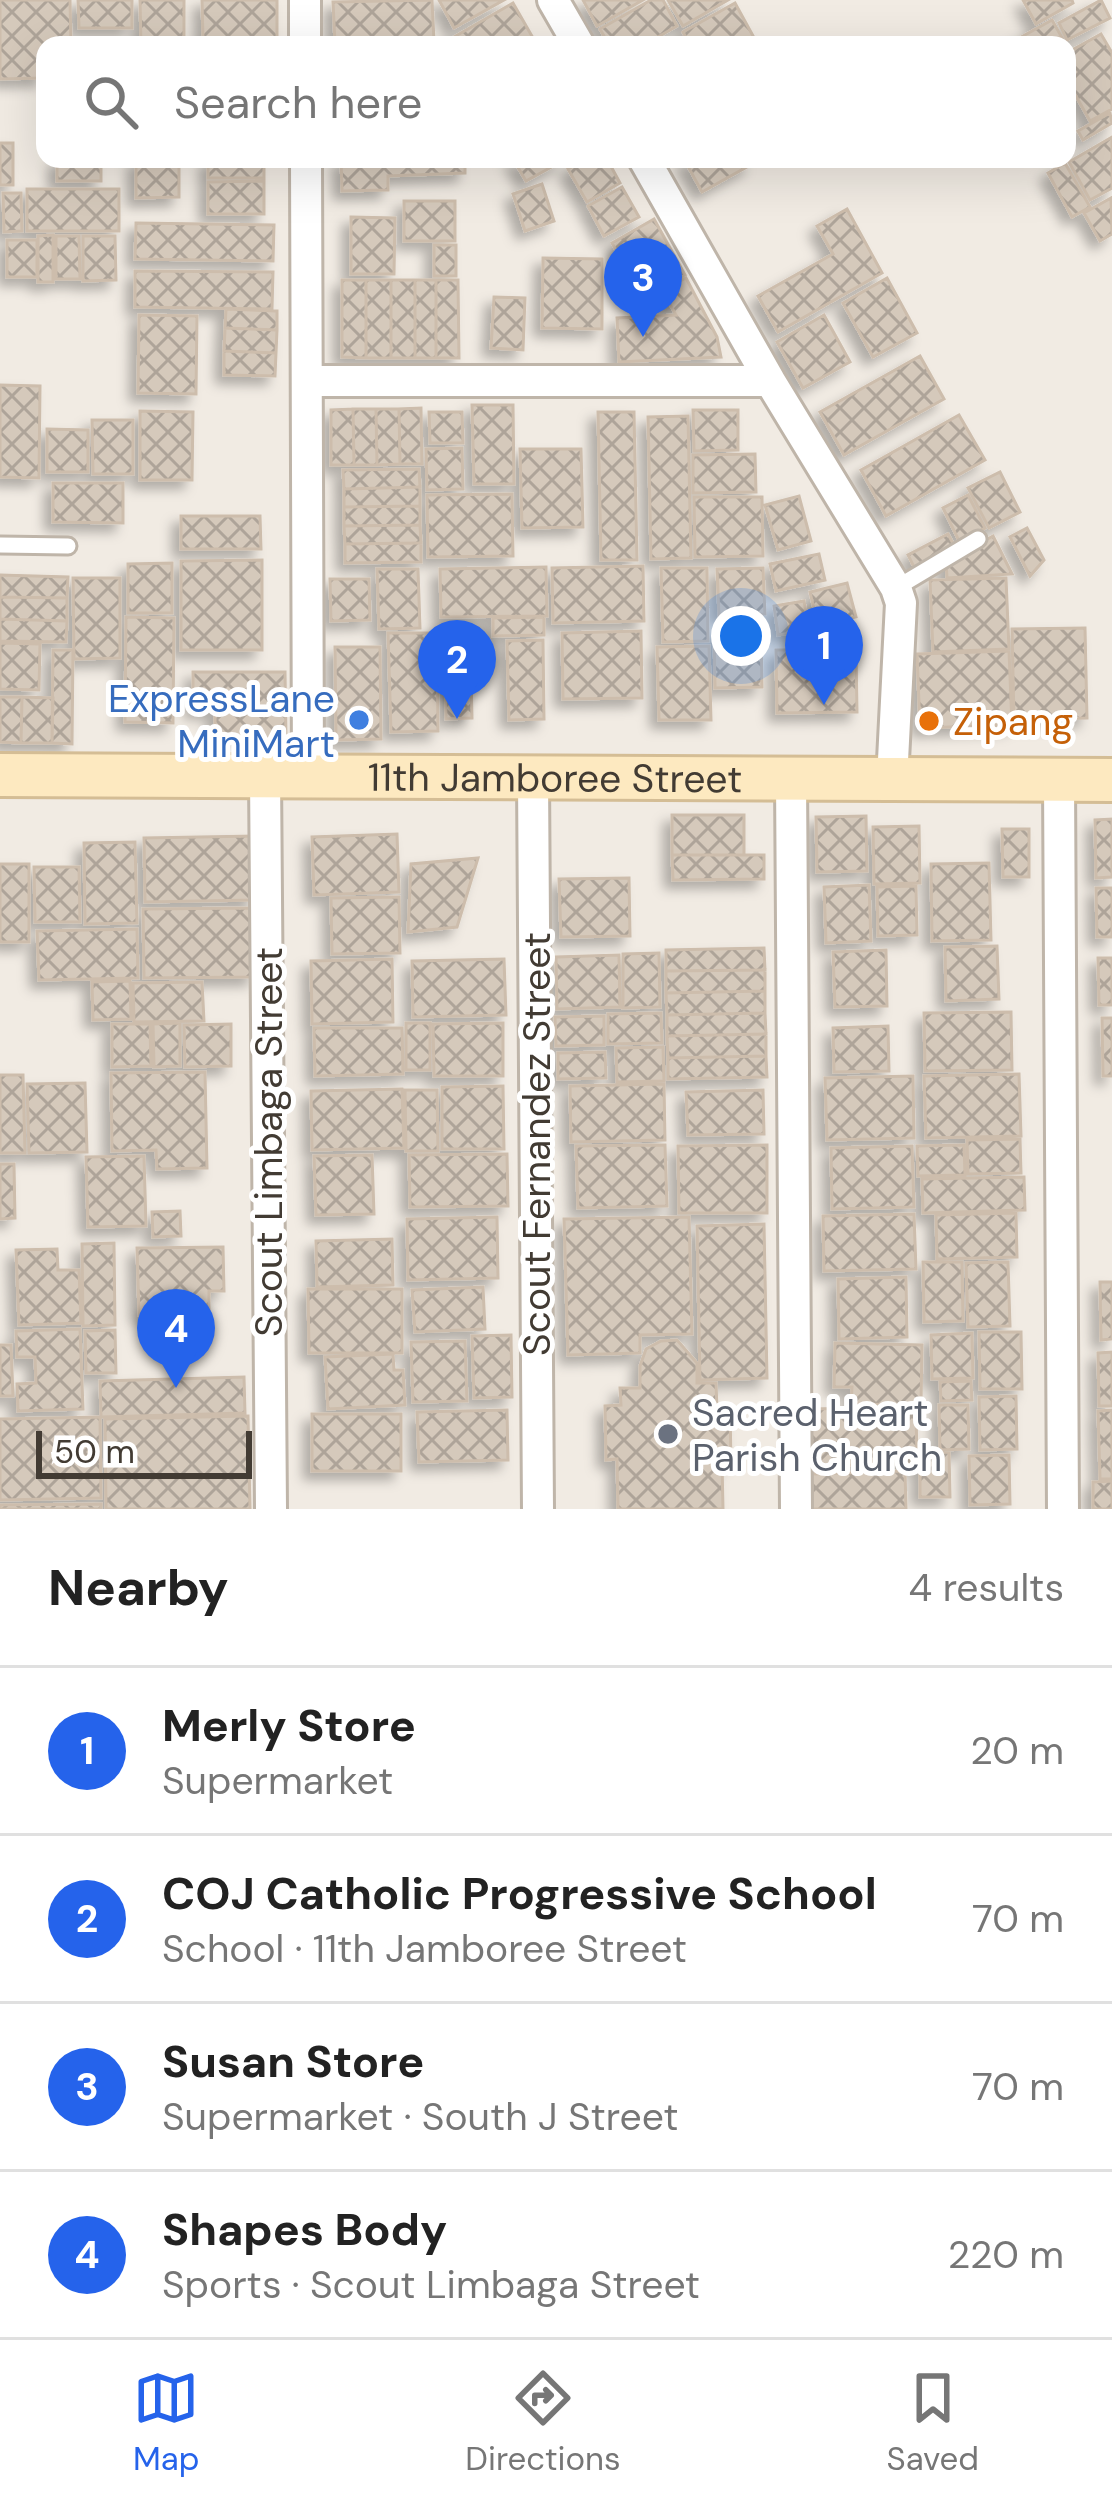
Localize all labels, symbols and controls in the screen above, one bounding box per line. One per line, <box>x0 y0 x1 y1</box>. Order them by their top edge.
search box <box>36 36 1076 168</box>
icon: search <box>78 69 144 135</box>
text: Search here <box>174 73 422 132</box>
pin: 3 <box>604 238 682 337</box>
your location <box>711 606 771 666</box>
pin: 1 <box>785 606 863 705</box>
pin: 2 <box>418 620 496 719</box>
place label: ExpressLane MiniMart <box>108 673 335 769</box>
place label: Zipang <box>953 696 1073 747</box>
marker: ExpressLane MiniMart <box>346 707 372 733</box>
marker: Zipang <box>916 708 942 734</box>
street label: 11th Jamboree Street <box>368 752 742 804</box>
street label: Scout Fernandez Street <box>511 932 562 1356</box>
street label: Scout Limbaga Street <box>243 947 294 1337</box>
pin: 4 <box>137 1289 215 1388</box>
place label: Sacred Heart Parish Church <box>692 1387 942 1483</box>
marker: Sacred Heart Parish Church <box>655 1421 681 1447</box>
scale bar <box>36 1425 252 1478</box>
text: 50 m <box>54 1430 135 1473</box>
text: Nearby <box>48 1554 229 1621</box>
text: 4 results <box>909 1562 1064 1613</box>
text: Merly Store <box>162 1696 416 1755</box>
text: 1 <box>80 1725 94 1776</box>
text: 20 m <box>970 1725 1064 1776</box>
text: Supermarket <box>162 1755 393 1806</box>
text: COJ Catholic Progressive School <box>162 1864 877 1923</box>
text: 2 <box>76 1893 98 1944</box>
text: 70 m <box>972 1893 1064 1944</box>
text: School · 11th Jamboree Street <box>162 1923 687 1974</box>
text: Susan Store <box>162 2032 424 2091</box>
text: 3 <box>75 2061 99 2112</box>
text: 70 m <box>972 2061 1064 2112</box>
text: Supermarket · South J Street <box>162 2091 678 2142</box>
text: Shapes Body <box>162 2200 447 2259</box>
text: 4 <box>74 2229 100 2280</box>
text: 220 m <box>948 2229 1064 2280</box>
text: Sports · Scout Limbaga Street <box>162 2259 700 2310</box>
tab: Map <box>133 2365 199 2480</box>
tab: Directions <box>465 2365 621 2480</box>
tab: Saved <box>887 2365 979 2480</box>

